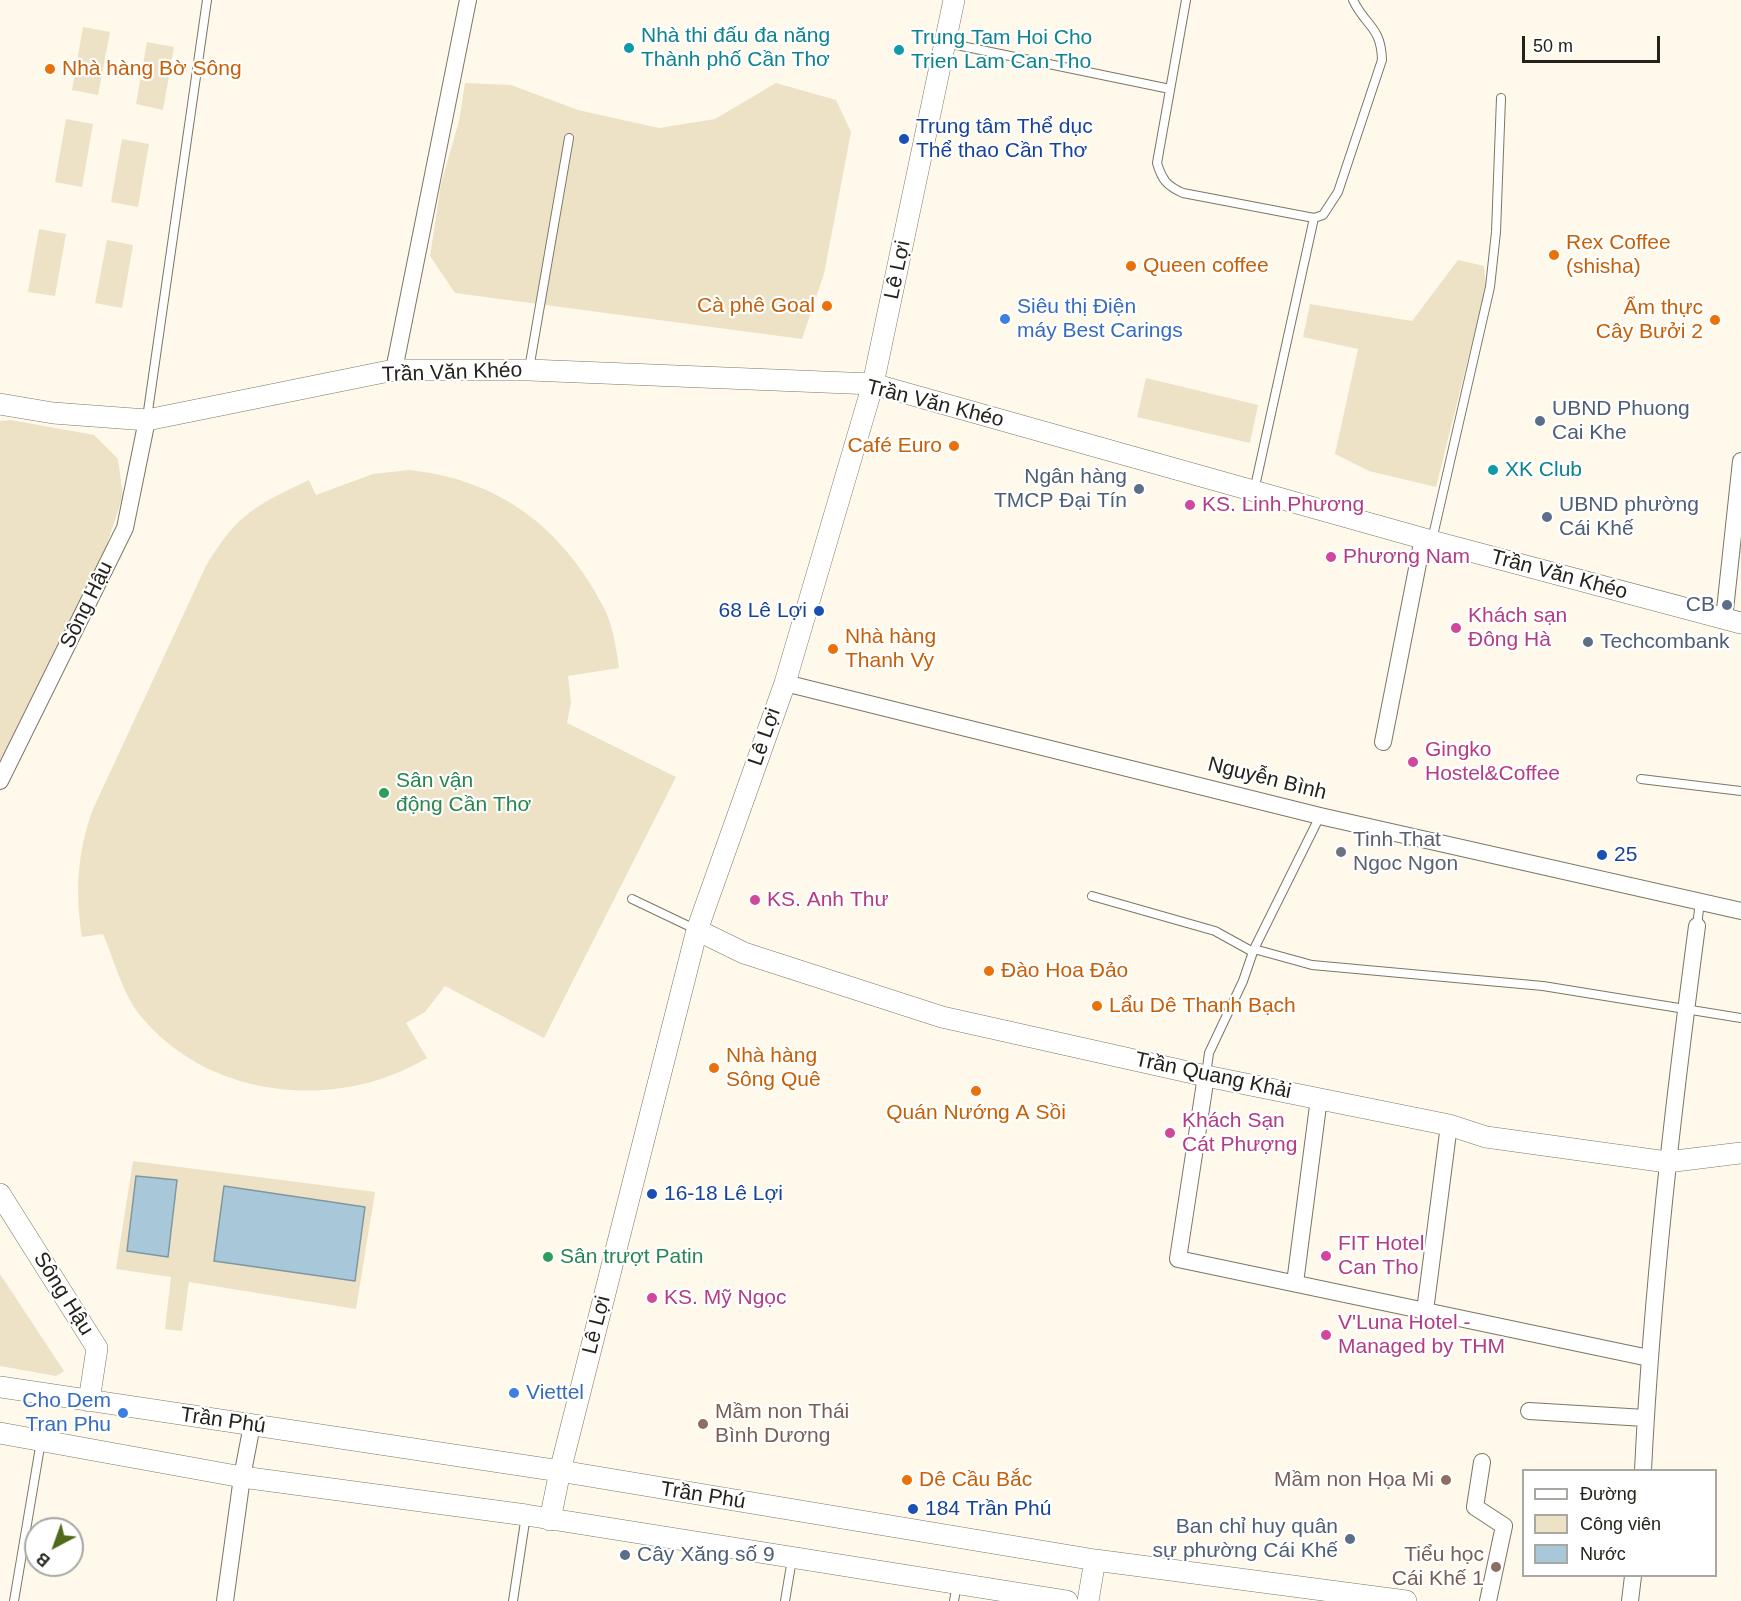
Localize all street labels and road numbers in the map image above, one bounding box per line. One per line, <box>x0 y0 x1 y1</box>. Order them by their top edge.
street label: Lê Lợi <box>880 238 916 302</box>
street label: Trần Văn Khéo <box>381 358 523 388</box>
street label: Trần Văn Khéo <box>864 375 1006 433</box>
street label: Trần Văn Khéo <box>1488 545 1630 605</box>
street label: Sông Hậu <box>55 558 119 652</box>
street label: Lê Lợi <box>743 705 787 769</box>
street label: Nguyễn Bình <box>1205 752 1329 806</box>
street label: Trần Quang Khải <box>1133 1047 1293 1105</box>
street label: Sông Hậu <box>28 1248 98 1340</box>
street label: Lê Lợi <box>578 1293 616 1357</box>
street label: Trần Phú <box>179 1403 267 1439</box>
street label: Trần Phú <box>659 1477 747 1515</box>

